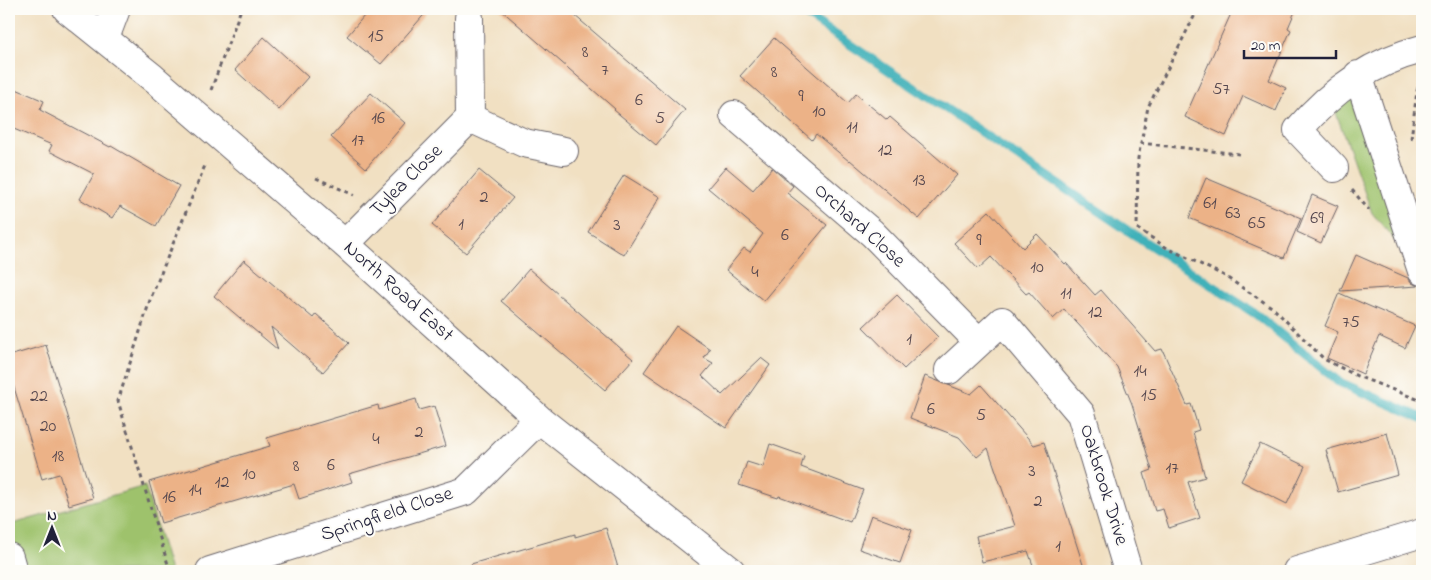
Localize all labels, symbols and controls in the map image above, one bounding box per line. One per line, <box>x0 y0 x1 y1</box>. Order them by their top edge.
house number: 15 <box>368 24 384 50</box>
scale bar <box>1244 28 1336 60</box>
text: 20 m <box>1251 35 1281 57</box>
house number: 8 <box>582 40 589 66</box>
house number: 7 <box>601 58 609 84</box>
house number: 8 <box>771 60 778 86</box>
house number: 57 <box>1212 77 1230 103</box>
house number: 9 <box>798 84 804 110</box>
house number: 6 <box>635 88 643 114</box>
house number: 10 <box>812 99 826 125</box>
house number: 16 <box>371 106 385 132</box>
house number: 5 <box>655 106 665 132</box>
house number: 11 <box>846 115 858 141</box>
house number: 17 <box>351 128 365 154</box>
street label: Tylea Close <box>364 138 450 224</box>
house number: 12 <box>878 138 892 164</box>
house number: 13 <box>912 168 926 194</box>
street label: Orchard Close <box>807 177 911 275</box>
house number: 2 <box>480 185 489 211</box>
house number: 61 <box>1203 191 1217 217</box>
house number: 63 <box>1225 201 1241 227</box>
house number: 69 <box>1310 206 1324 232</box>
house number: 65 <box>1248 211 1266 237</box>
house number: 1 <box>458 212 464 238</box>
house number: 3 <box>613 213 621 239</box>
house number: 6 <box>781 223 789 249</box>
house number: 9 <box>976 228 982 254</box>
street label: North Road East <box>336 235 460 350</box>
house number: 10 <box>1030 255 1044 281</box>
house number: 4 <box>751 260 759 286</box>
house number: 11 <box>1060 281 1072 307</box>
house number: 12 <box>1088 300 1102 326</box>
house number: 75 <box>1342 310 1360 336</box>
house number: 1 <box>906 327 912 353</box>
house number: 14 <box>1133 359 1147 385</box>
house number: 15 <box>1141 383 1157 409</box>
house number: 22 <box>30 384 48 410</box>
house number: 6 <box>927 397 935 423</box>
house number: 5 <box>976 403 986 429</box>
house number: 20 <box>40 414 57 440</box>
house number: 2 <box>415 420 424 446</box>
street label: Oakbrook Drive <box>1071 421 1135 549</box>
house number: 4 <box>372 427 380 453</box>
house number: 18 <box>52 444 64 470</box>
house number: 6 <box>327 453 335 479</box>
house number: 8 <box>293 454 300 480</box>
house number: 17 <box>1165 456 1179 482</box>
house number: 3 <box>1028 459 1036 485</box>
house number: 10 <box>242 462 256 488</box>
house number: 12 <box>215 470 229 496</box>
house number: 14 <box>188 478 202 504</box>
street label: Springfield Close <box>317 480 457 551</box>
house number: 16 <box>162 485 176 511</box>
house number: 2 <box>1034 489 1043 515</box>
north arrow <box>28 502 78 552</box>
text: N <box>47 506 57 527</box>
house number: 1 <box>1055 534 1061 560</box>

